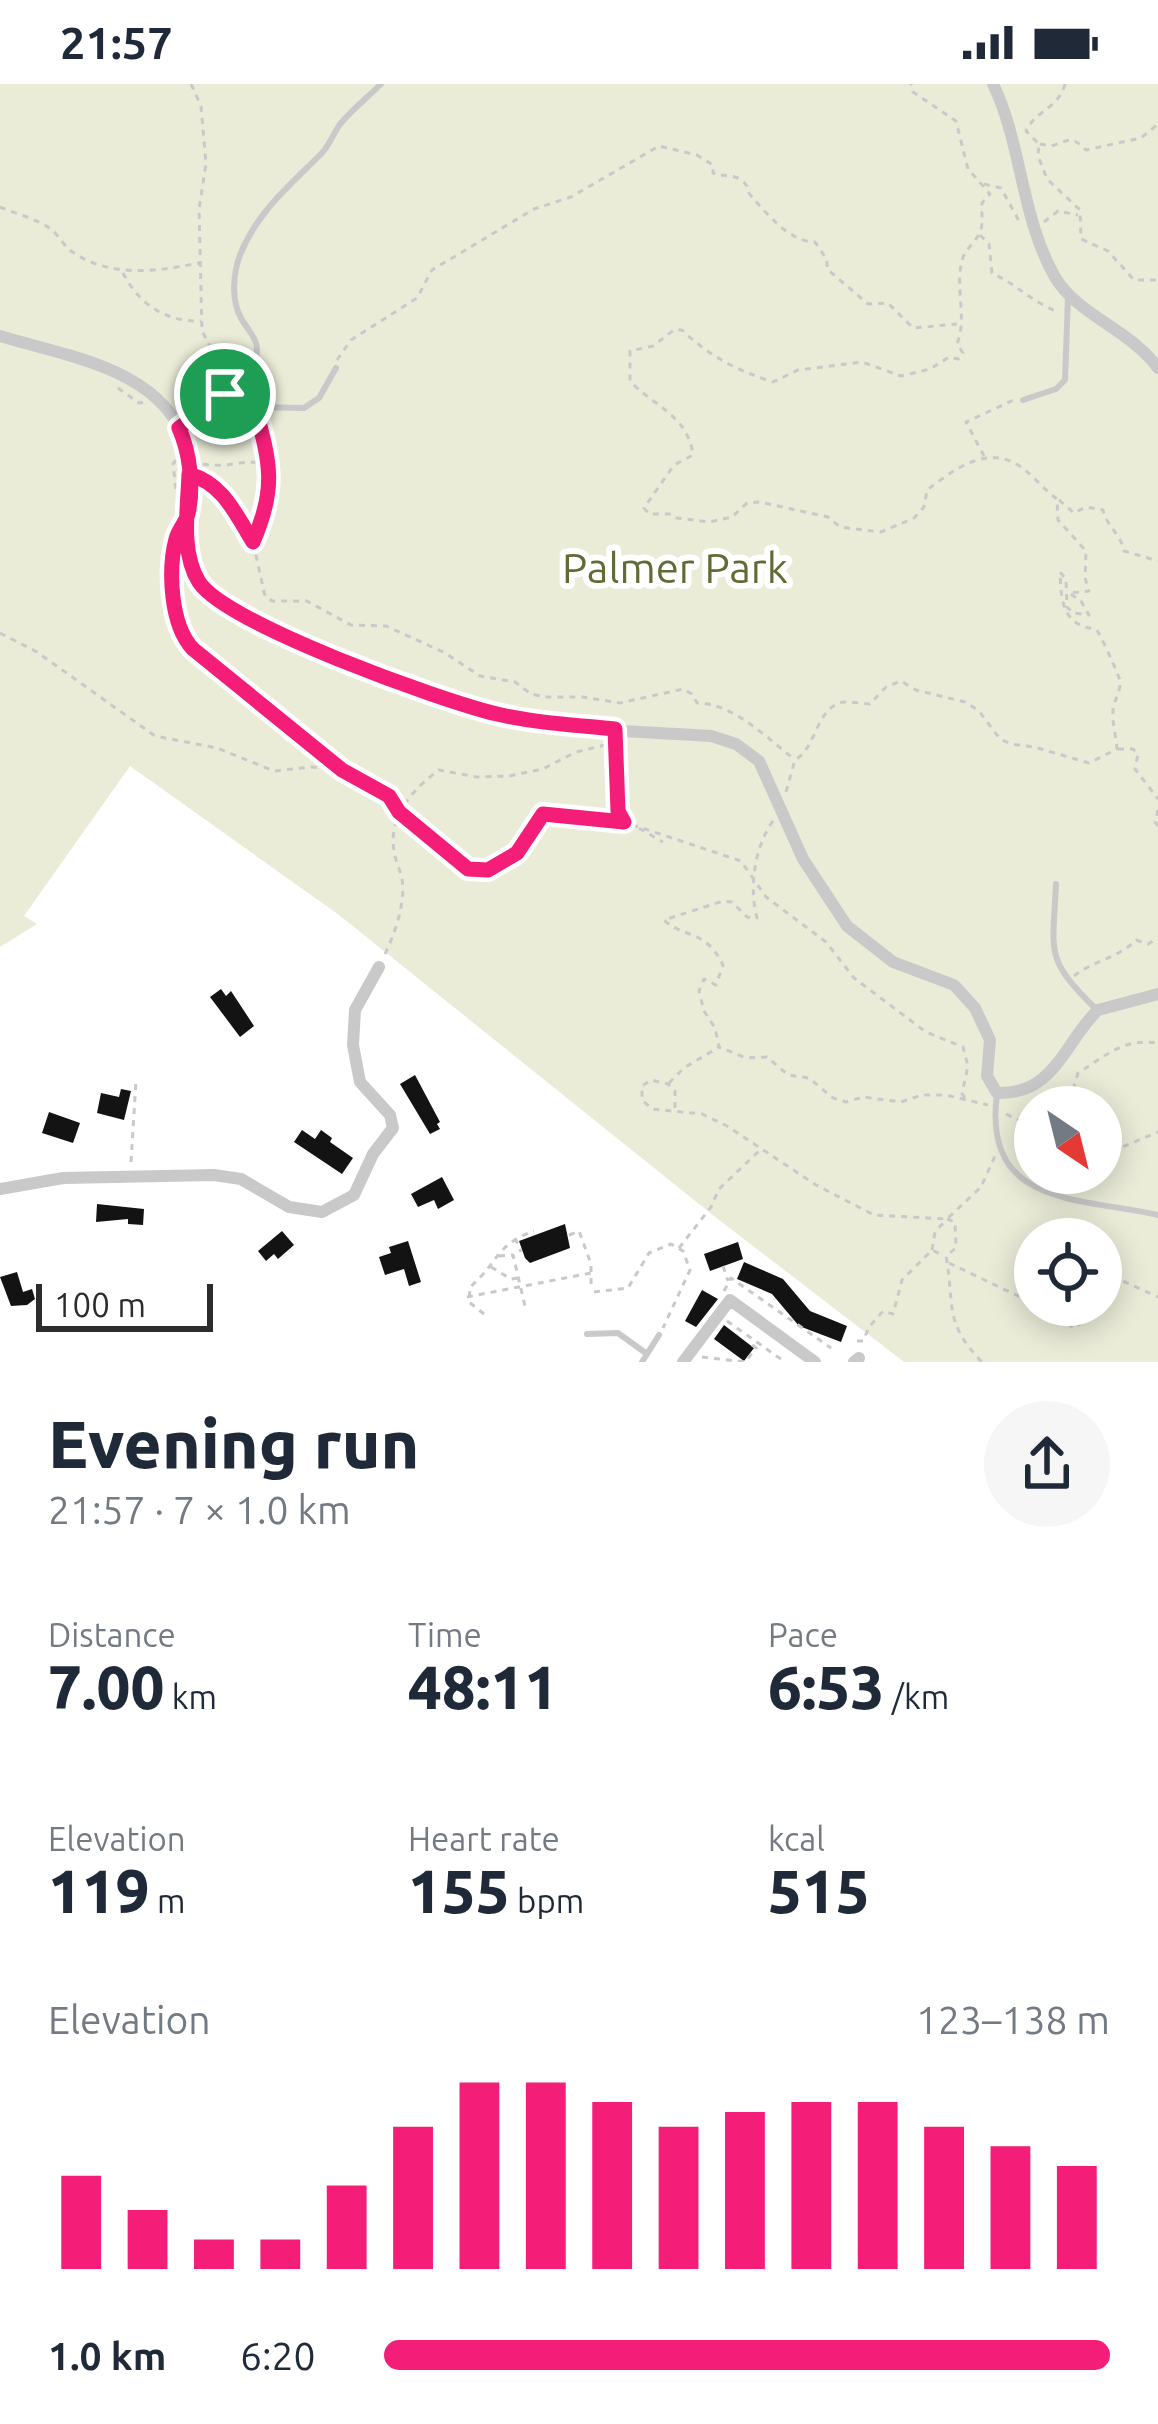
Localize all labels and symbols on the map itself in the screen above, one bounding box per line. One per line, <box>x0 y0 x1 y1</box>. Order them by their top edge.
pin <box>174 343 276 445</box>
park label: Palmer Park <box>562 544 788 591</box>
north arrow <box>1014 1086 1122 1194</box>
scale bar <box>36 1278 213 1331</box>

